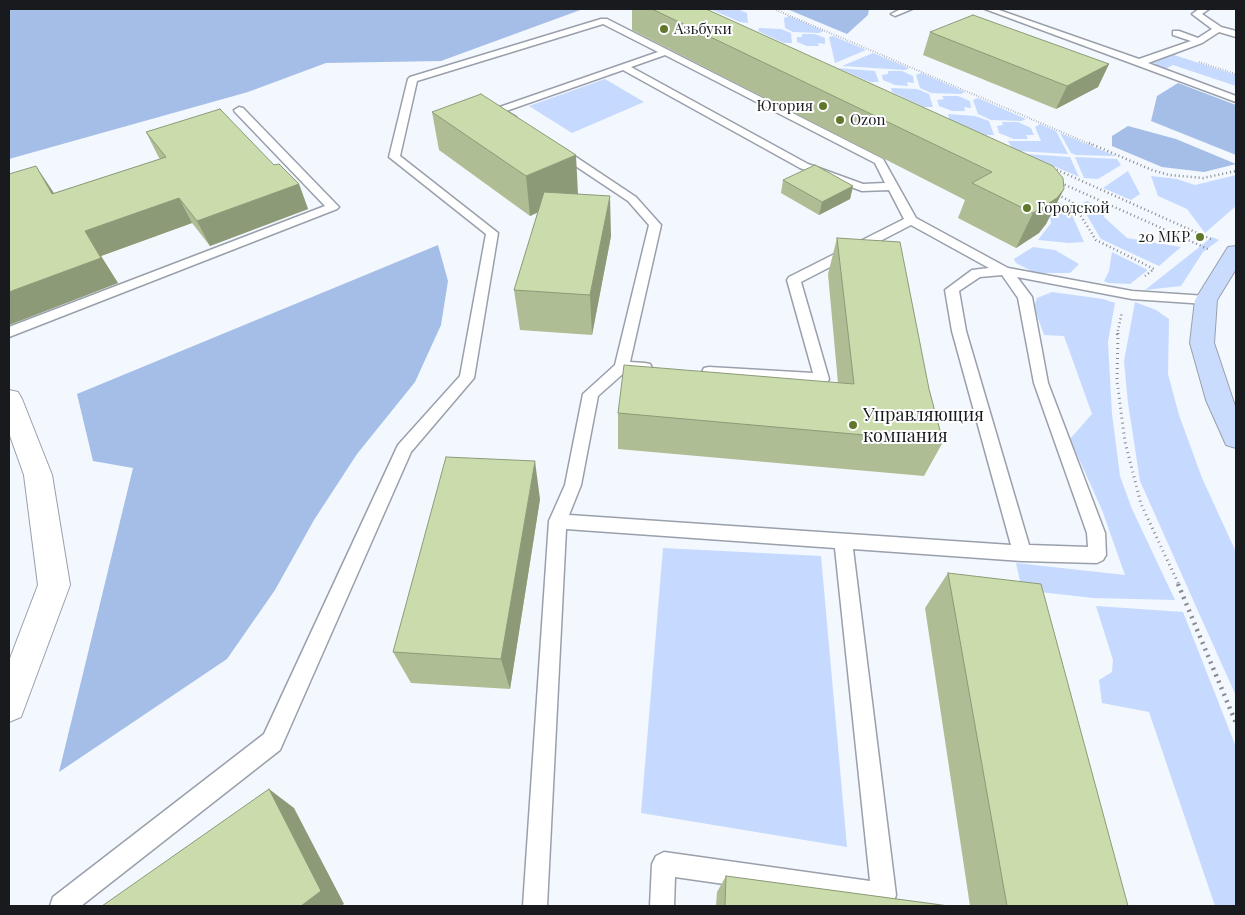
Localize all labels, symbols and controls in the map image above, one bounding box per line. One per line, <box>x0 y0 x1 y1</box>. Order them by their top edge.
place label: Азьбуки <box>674 20 732 38</box>
marker: Азьбуки <box>658 23 670 35</box>
place label: Югория <box>756 97 813 115</box>
marker: Югория <box>817 100 829 112</box>
place label: Ozon <box>850 111 885 129</box>
marker: Ozon <box>834 114 846 126</box>
place label: Городской <box>1037 199 1110 217</box>
marker: Городской <box>1021 202 1033 214</box>
place label: 20 МКР <box>1138 228 1190 246</box>
marker: 20 МКР <box>1194 231 1206 243</box>
place label: Управляющия компания <box>863 404 984 446</box>
marker: Управляющия компания <box>847 419 859 431</box>

